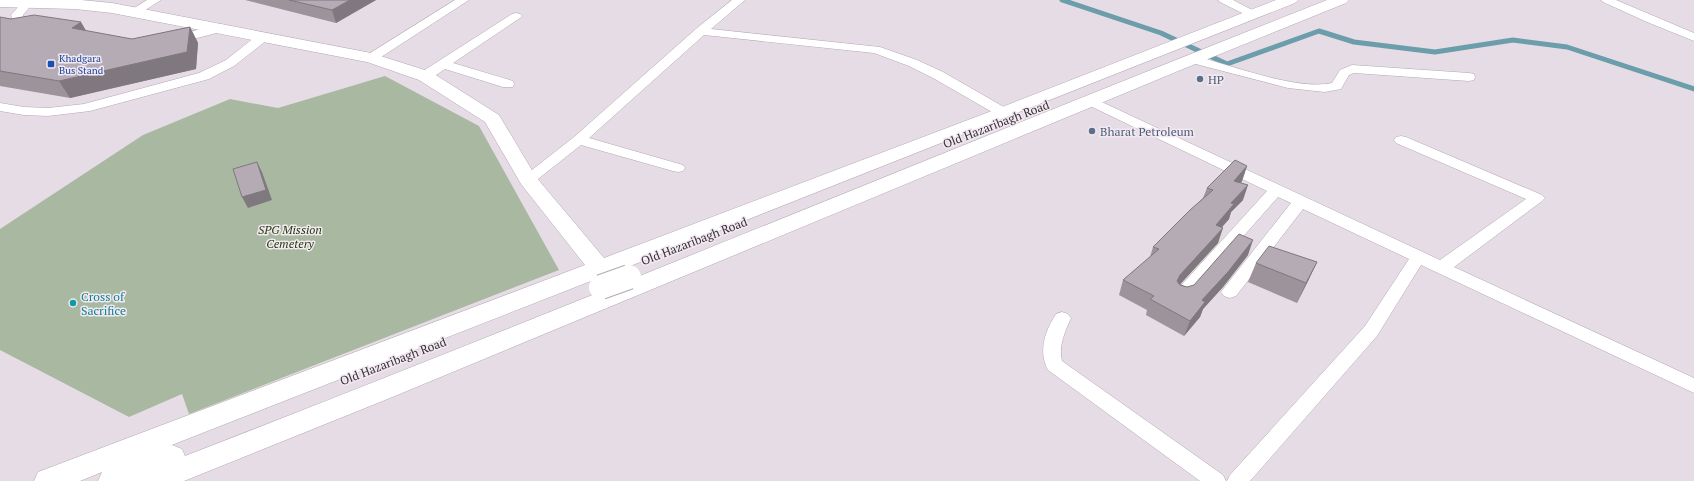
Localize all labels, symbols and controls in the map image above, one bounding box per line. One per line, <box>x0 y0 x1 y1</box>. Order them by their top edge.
place label: Khadgara Bus Stand <box>59 52 104 77</box>
marker: Khadgara Bus Stand <box>46 59 56 69</box>
place label: HP <box>1208 72 1224 87</box>
marker: HP <box>1195 74 1205 84</box>
street label: Old Hazaribagh Road <box>941 97 1052 151</box>
place label: Bharat Petroleum <box>1100 124 1195 139</box>
marker: Bharat Petroleum <box>1087 126 1097 136</box>
street label: Old Hazaribagh Road <box>639 214 750 268</box>
park label: SPG Mission Cemetery <box>258 222 322 251</box>
place label: Cross of Sacrifice <box>81 289 126 318</box>
marker: Cross of Sacrifice <box>68 298 78 308</box>
street label: Old Hazaribagh Road <box>338 334 449 388</box>

